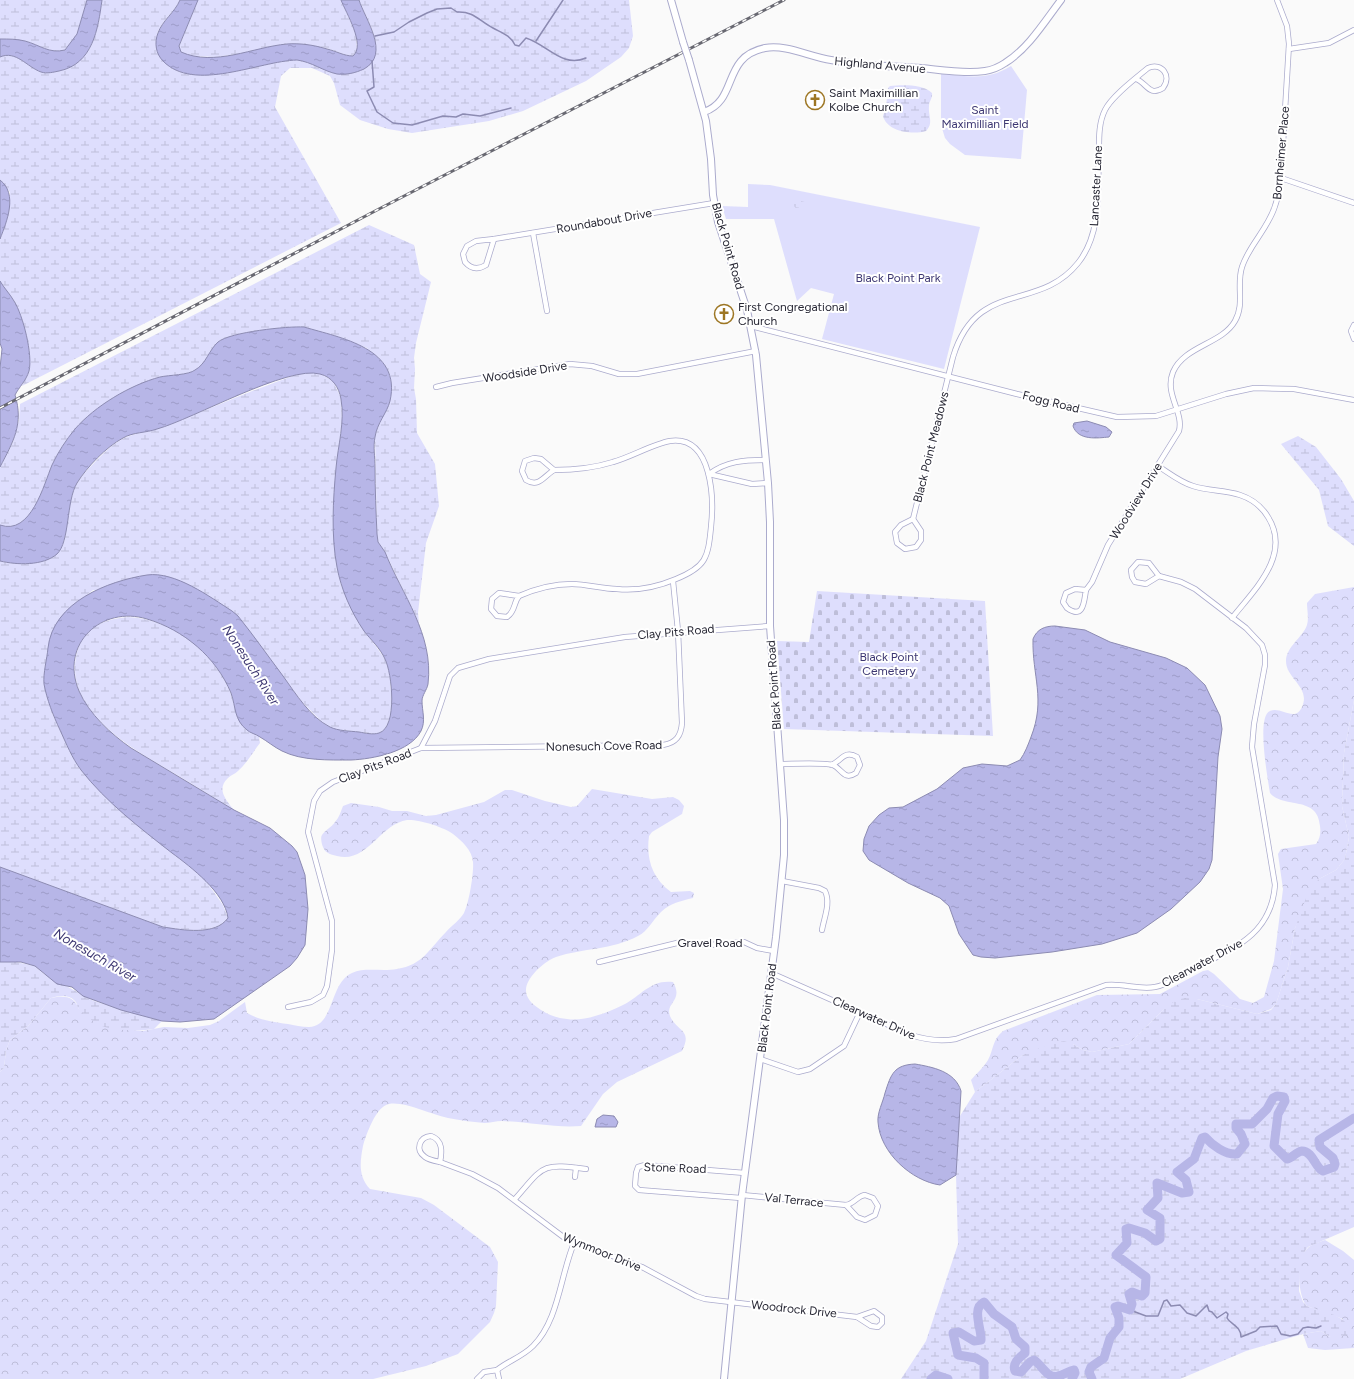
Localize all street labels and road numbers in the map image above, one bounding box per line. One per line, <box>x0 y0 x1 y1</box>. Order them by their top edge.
street label: Highland Avenue <box>834 54 927 76</box>
street label: Bornheimer Place <box>1270 105 1292 200</box>
street label: Lancaster Lane <box>1087 145 1105 227</box>
street label: Black Point Road <box>709 201 747 291</box>
street label: Roundabout Drive <box>555 206 653 236</box>
street label: Woodside Drive <box>482 358 568 386</box>
street label: Fogg Road <box>1021 388 1081 416</box>
street label: Black Point Meadows <box>910 390 952 504</box>
street label: Woodview Drive <box>1107 460 1165 542</box>
street label: Clay Pits Road <box>637 622 715 642</box>
street label: Black Point Road <box>764 640 784 730</box>
street label: Nonesuch Cove Road <box>546 738 662 754</box>
street label: Clay Pits Road <box>337 746 413 786</box>
street label: Gravel Road <box>677 936 743 950</box>
street label: Clearwater Drive <box>1159 936 1245 990</box>
street label: Black Point Road <box>755 963 779 1053</box>
street label: Clearwater Drive <box>830 993 918 1043</box>
street label: Stone Road <box>643 1160 707 1176</box>
street label: Val Terrace <box>764 1190 825 1210</box>
street label: Wynmoor Drive <box>561 1230 644 1274</box>
street label: Woodrock Drive <box>750 1298 838 1321</box>

